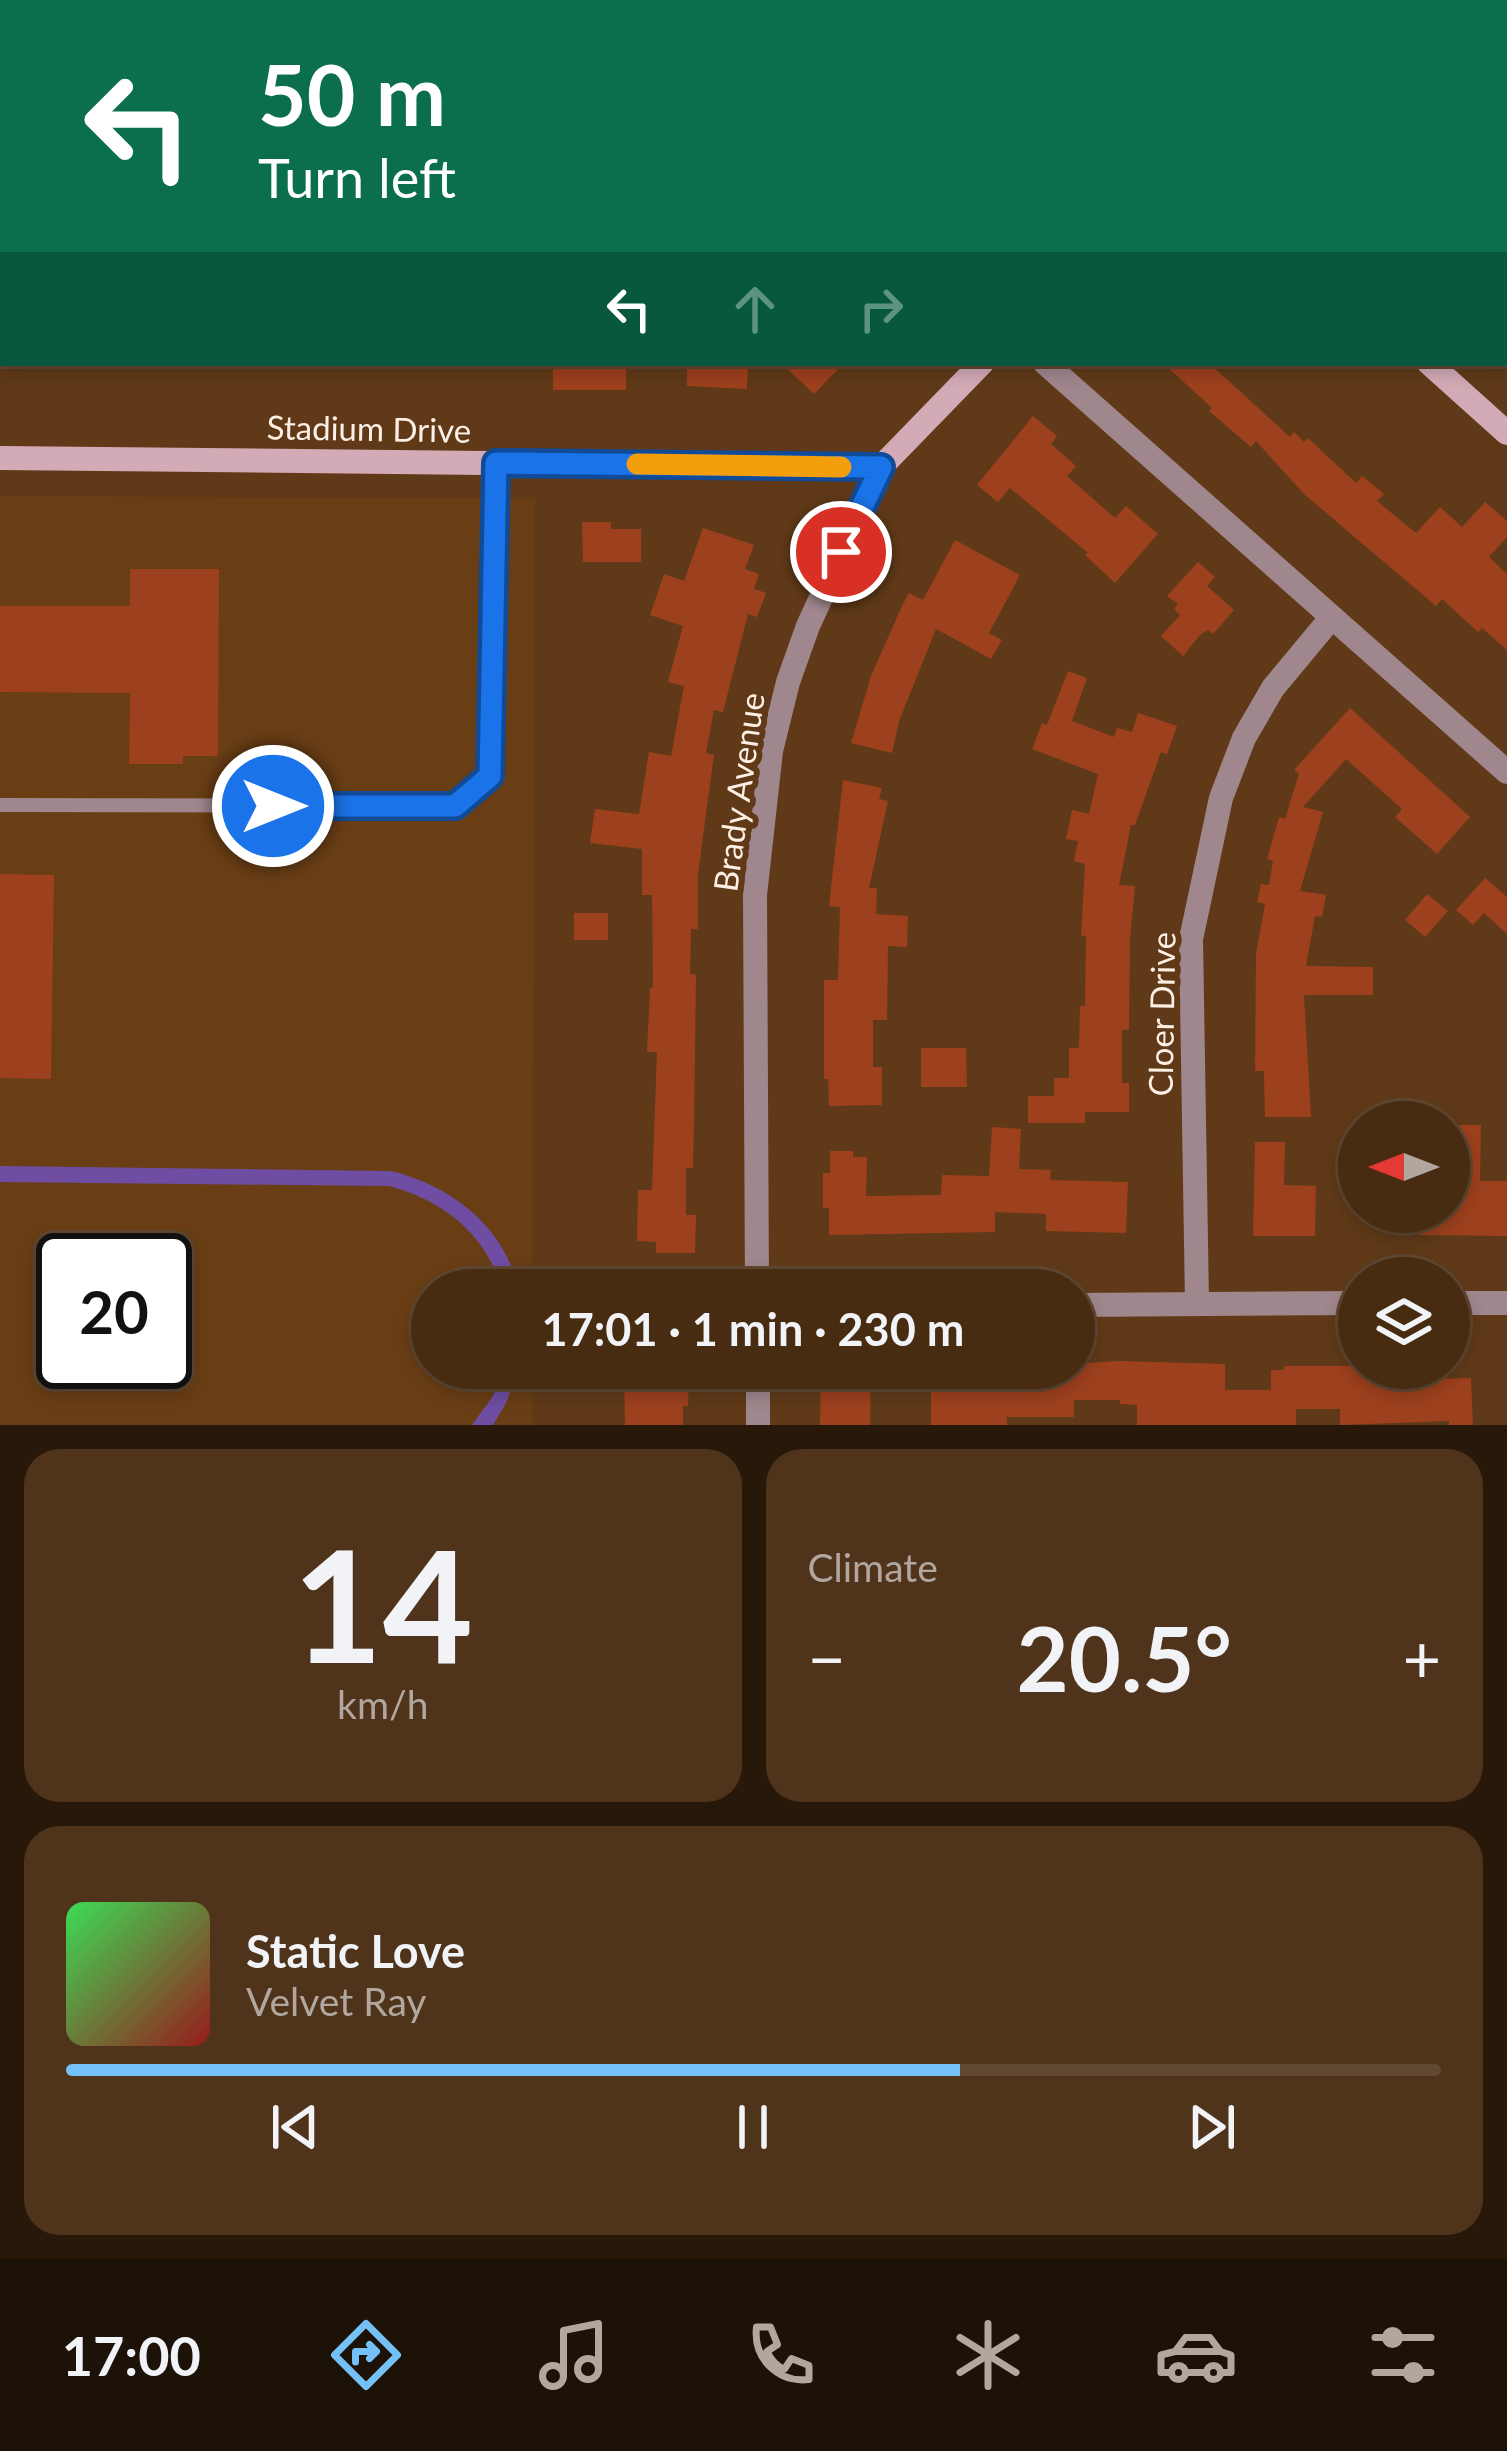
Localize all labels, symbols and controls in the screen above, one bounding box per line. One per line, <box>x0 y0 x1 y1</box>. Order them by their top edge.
text: 50 m <box>258 43 446 144</box>
icon: left <box>60 48 216 204</box>
text: Turn left <box>258 145 456 210</box>
icon: left <box>596 276 662 342</box>
icon: ahead <box>722 276 788 342</box>
icon: right <box>848 276 914 342</box>
street label: Stadium Drive <box>266 406 472 450</box>
pin <box>790 501 892 603</box>
icon: arrive <box>808 519 874 585</box>
street label: Brady Avenue <box>704 690 772 894</box>
position arrow <box>210 743 336 869</box>
street label: Cloer Drive <box>1140 931 1182 1097</box>
north arrow <box>1338 1101 1470 1233</box>
map controls <box>1338 1101 1470 1389</box>
speed limit sign: 20 <box>36 1233 192 1389</box>
button: layers <box>1338 1257 1470 1389</box>
text: 17:01 · 1 min · 230 m <box>542 1302 964 1356</box>
text: 14 <box>292 1509 473 1696</box>
text: Climate <box>808 1544 938 1590</box>
text: 20.5° <box>1017 1603 1232 1711</box>
text: − <box>808 1618 846 1697</box>
text: + <box>1403 1618 1441 1697</box>
text: km/h <box>337 1681 428 1727</box>
text: Static Love <box>246 1924 465 1978</box>
text: Velvet Ray <box>246 1978 426 2024</box>
icon: previous <box>262 2094 328 2160</box>
icon: pause <box>720 2094 786 2160</box>
icon: next <box>1179 2094 1245 2160</box>
icon: directions <box>324 2313 408 2397</box>
icon: music <box>532 2313 616 2397</box>
icon: phone <box>739 2313 823 2397</box>
icon: climate <box>946 2313 1030 2397</box>
icon: car <box>1154 2313 1238 2397</box>
icon: filters <box>1361 2313 1445 2397</box>
text: 17:00 <box>62 2323 201 2388</box>

